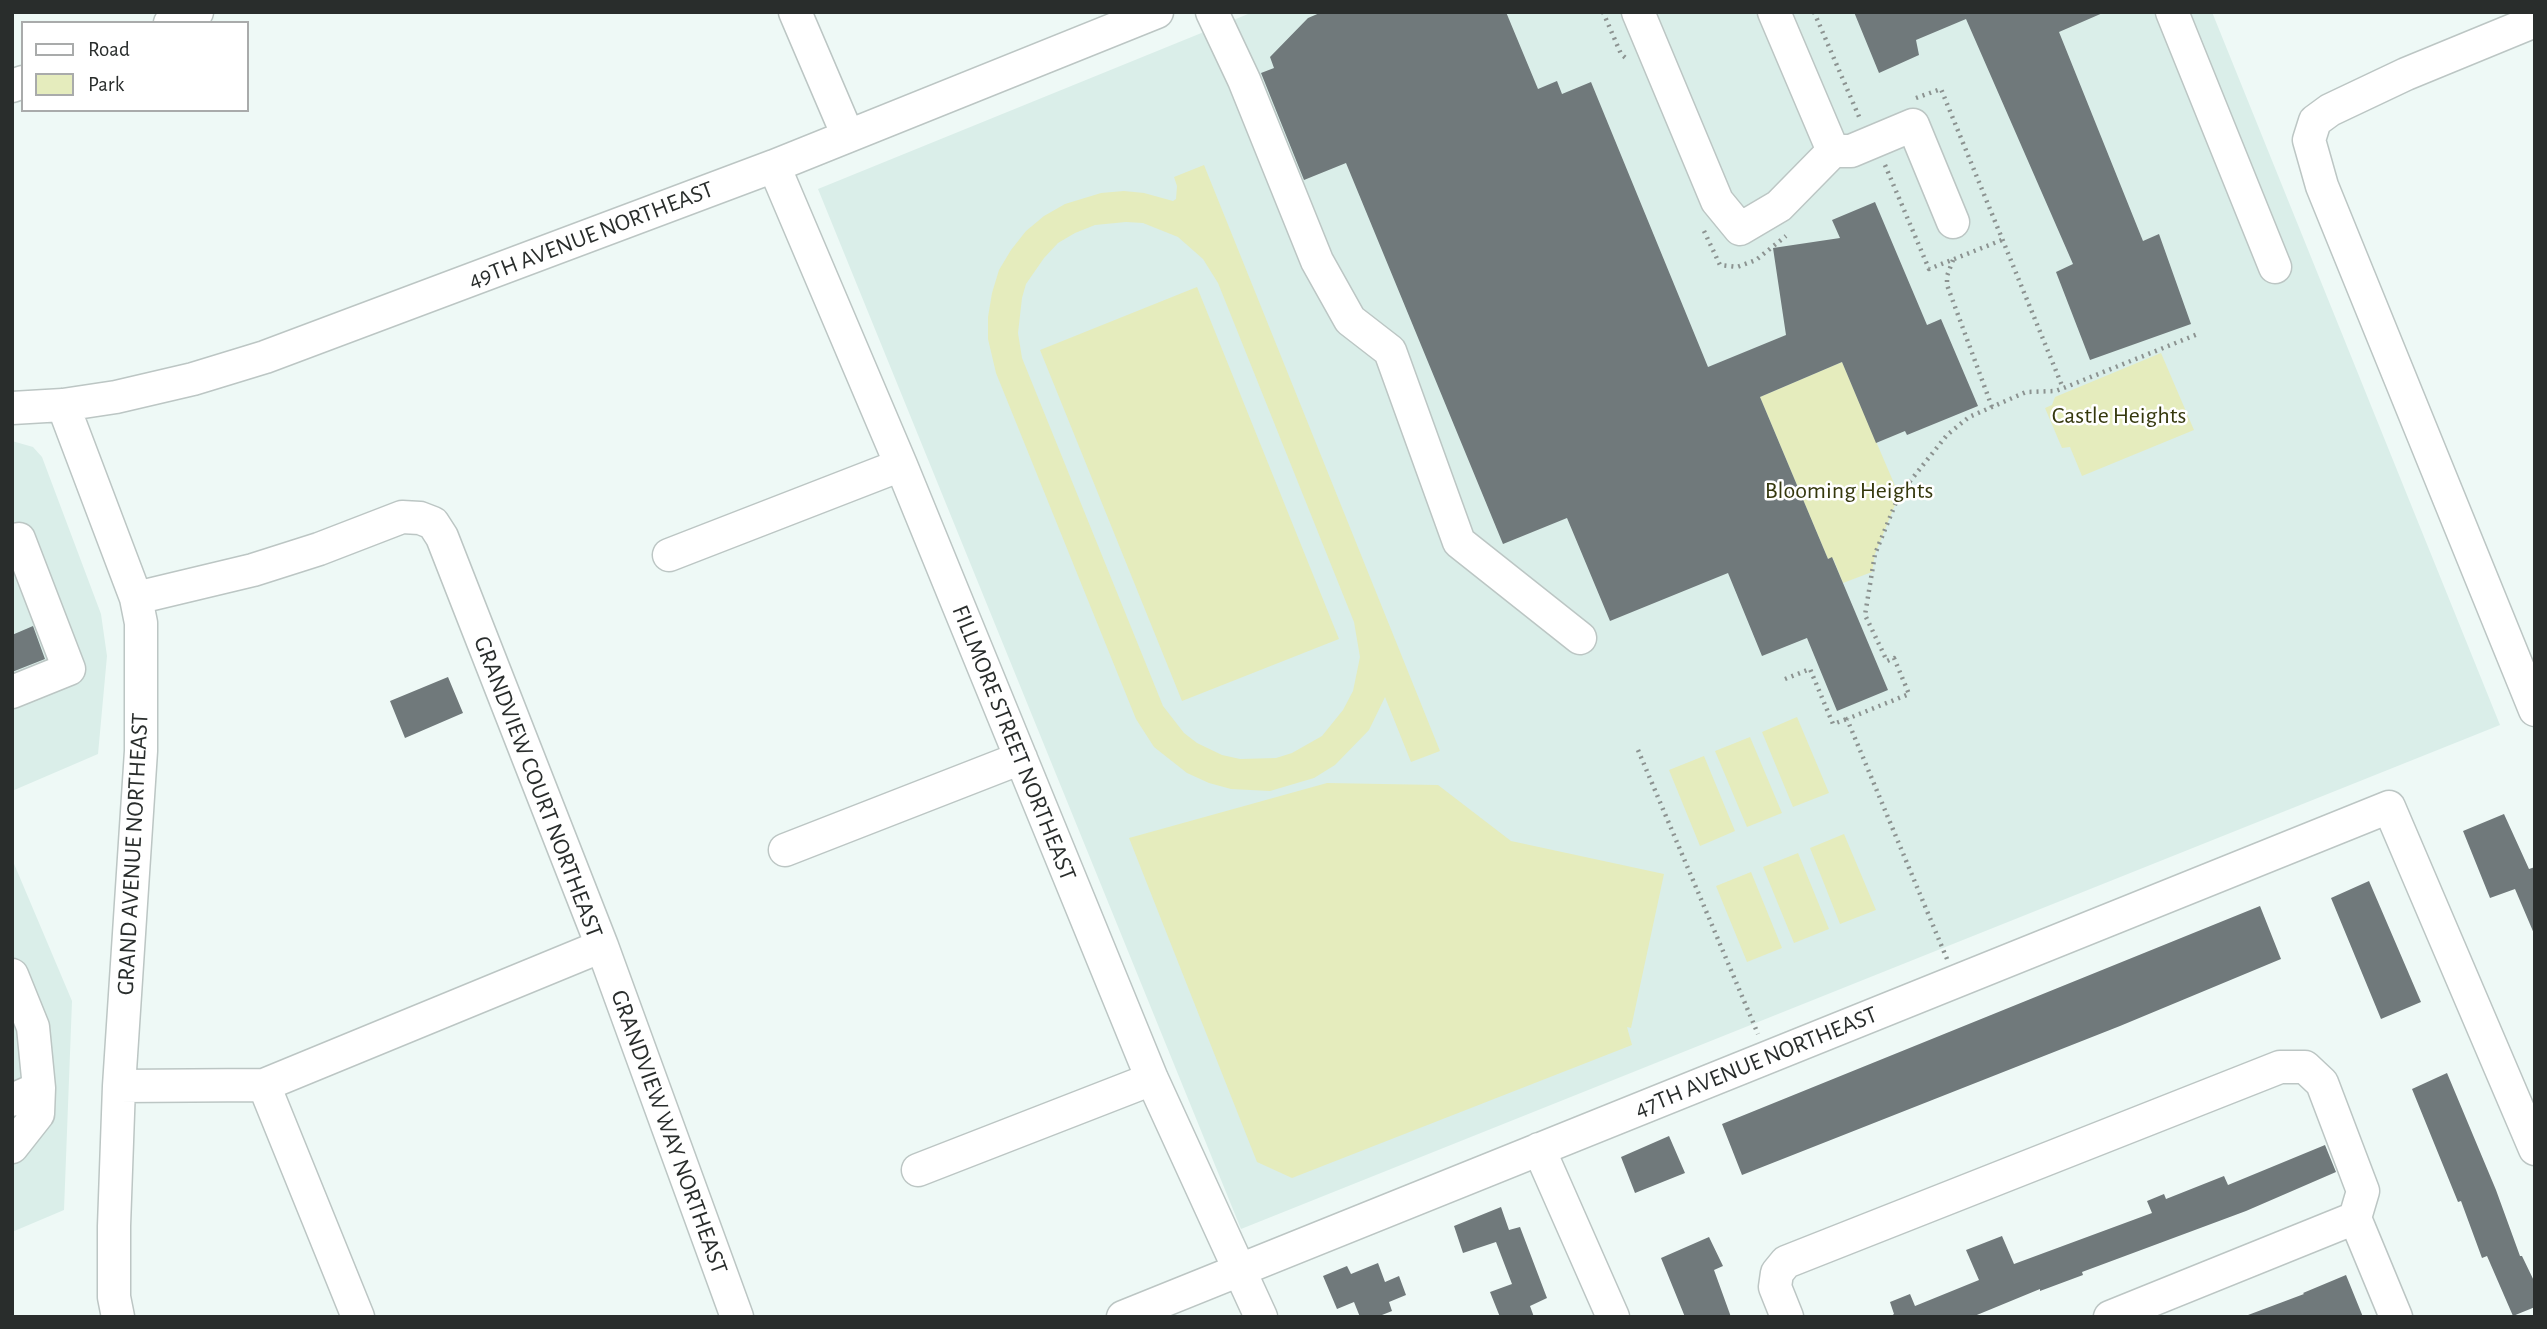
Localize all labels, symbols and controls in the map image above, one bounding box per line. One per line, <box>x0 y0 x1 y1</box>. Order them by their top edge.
legend <box>21 21 248 112</box>
text: Road <box>88 39 130 60</box>
text: Park <box>88 74 124 95</box>
street label: 49TH AVENUE NORTHEAST <box>464 175 718 295</box>
park label: Castle Heights <box>2052 402 2186 430</box>
park label: Blooming Heights <box>1765 477 1933 505</box>
street label: FILLMORE STREET NORTHEAST <box>945 601 1083 885</box>
street label: GRANDVIEW COURT NORTHEAST <box>467 632 609 942</box>
street label: GRAND AVENUE NORTHEAST <box>111 712 155 996</box>
street label: GRANDVIEW WAY NORTHEAST <box>604 986 734 1278</box>
street label: 47TH AVENUE NORTHEAST <box>1631 1000 1881 1124</box>

